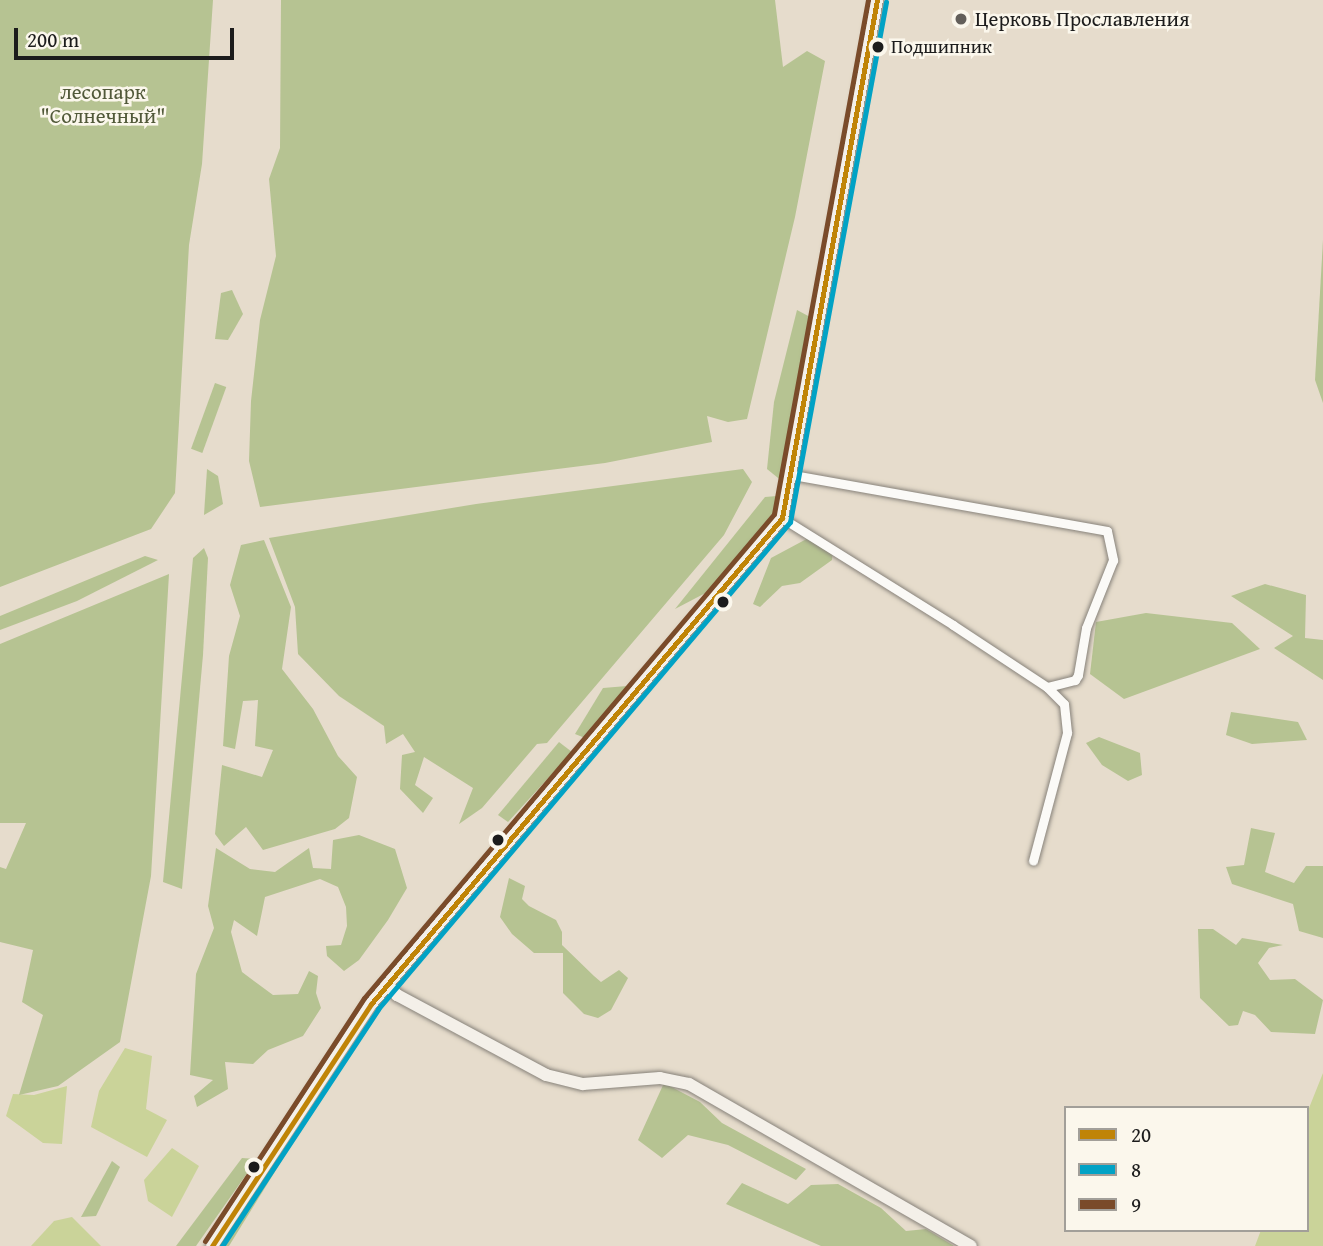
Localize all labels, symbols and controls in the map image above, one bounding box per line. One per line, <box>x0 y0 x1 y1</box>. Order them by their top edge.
place label: Церковь Прославления <box>975 6 1190 32</box>
marker: Церковь Прославления <box>953 11 969 27</box>
scale bar <box>18 14 238 58</box>
text: 200 m <box>27 24 79 55</box>
place label: Подшипник <box>891 36 992 58</box>
marker: Подшипник <box>871 40 885 54</box>
park label: лесопарк "Солнечный" <box>41 79 165 129</box>
unlabelled marker <box>716 595 730 609</box>
unlabelled marker <box>491 833 505 847</box>
legend <box>1064 1106 1309 1232</box>
text: 20 <box>1131 1119 1151 1150</box>
text: 8 <box>1131 1154 1141 1185</box>
unlabelled marker <box>247 1160 261 1174</box>
text: 9 <box>1131 1189 1141 1220</box>

